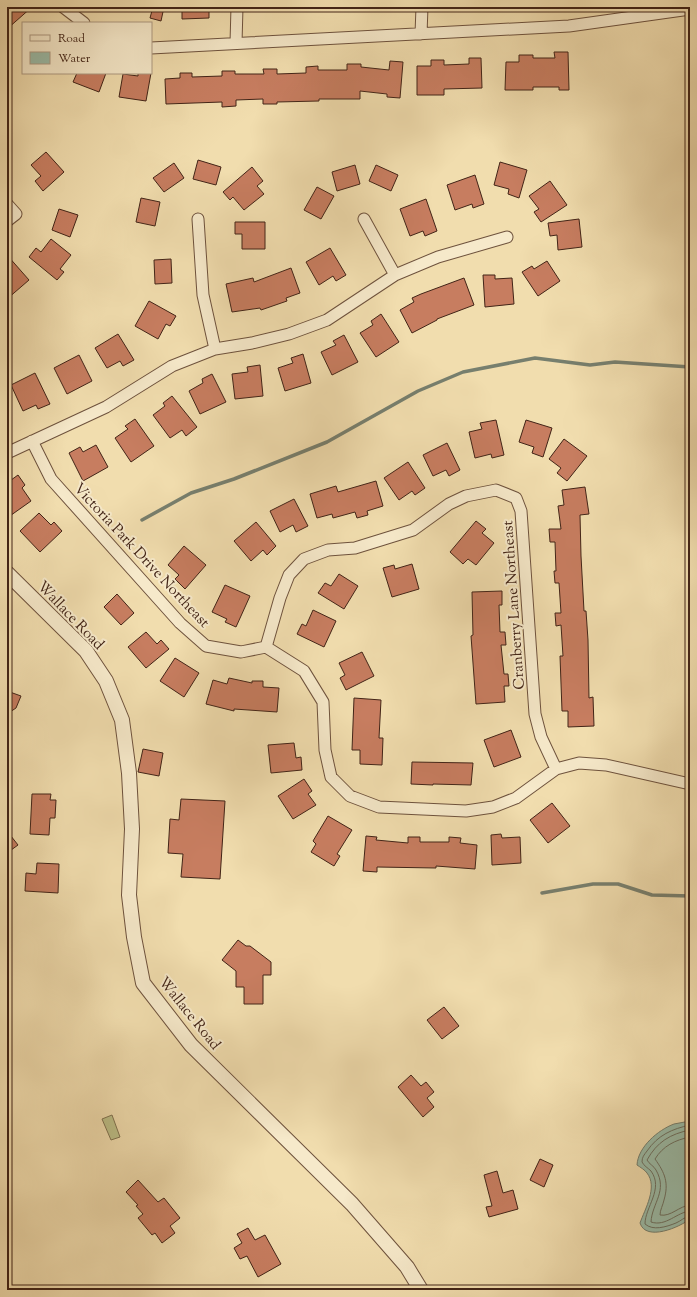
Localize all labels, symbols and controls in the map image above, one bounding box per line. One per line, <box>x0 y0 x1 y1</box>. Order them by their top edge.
legend <box>22 22 152 74</box>
text: Road <box>58 30 85 48</box>
text: Water <box>58 50 91 68</box>
street label: Victoria Park Drive Northeast <box>68 479 214 633</box>
street label: Cranberry Lane Northeast <box>498 520 531 690</box>
street label: Wallace Road <box>32 577 109 656</box>
street label: Wallace Road <box>153 973 225 1055</box>

